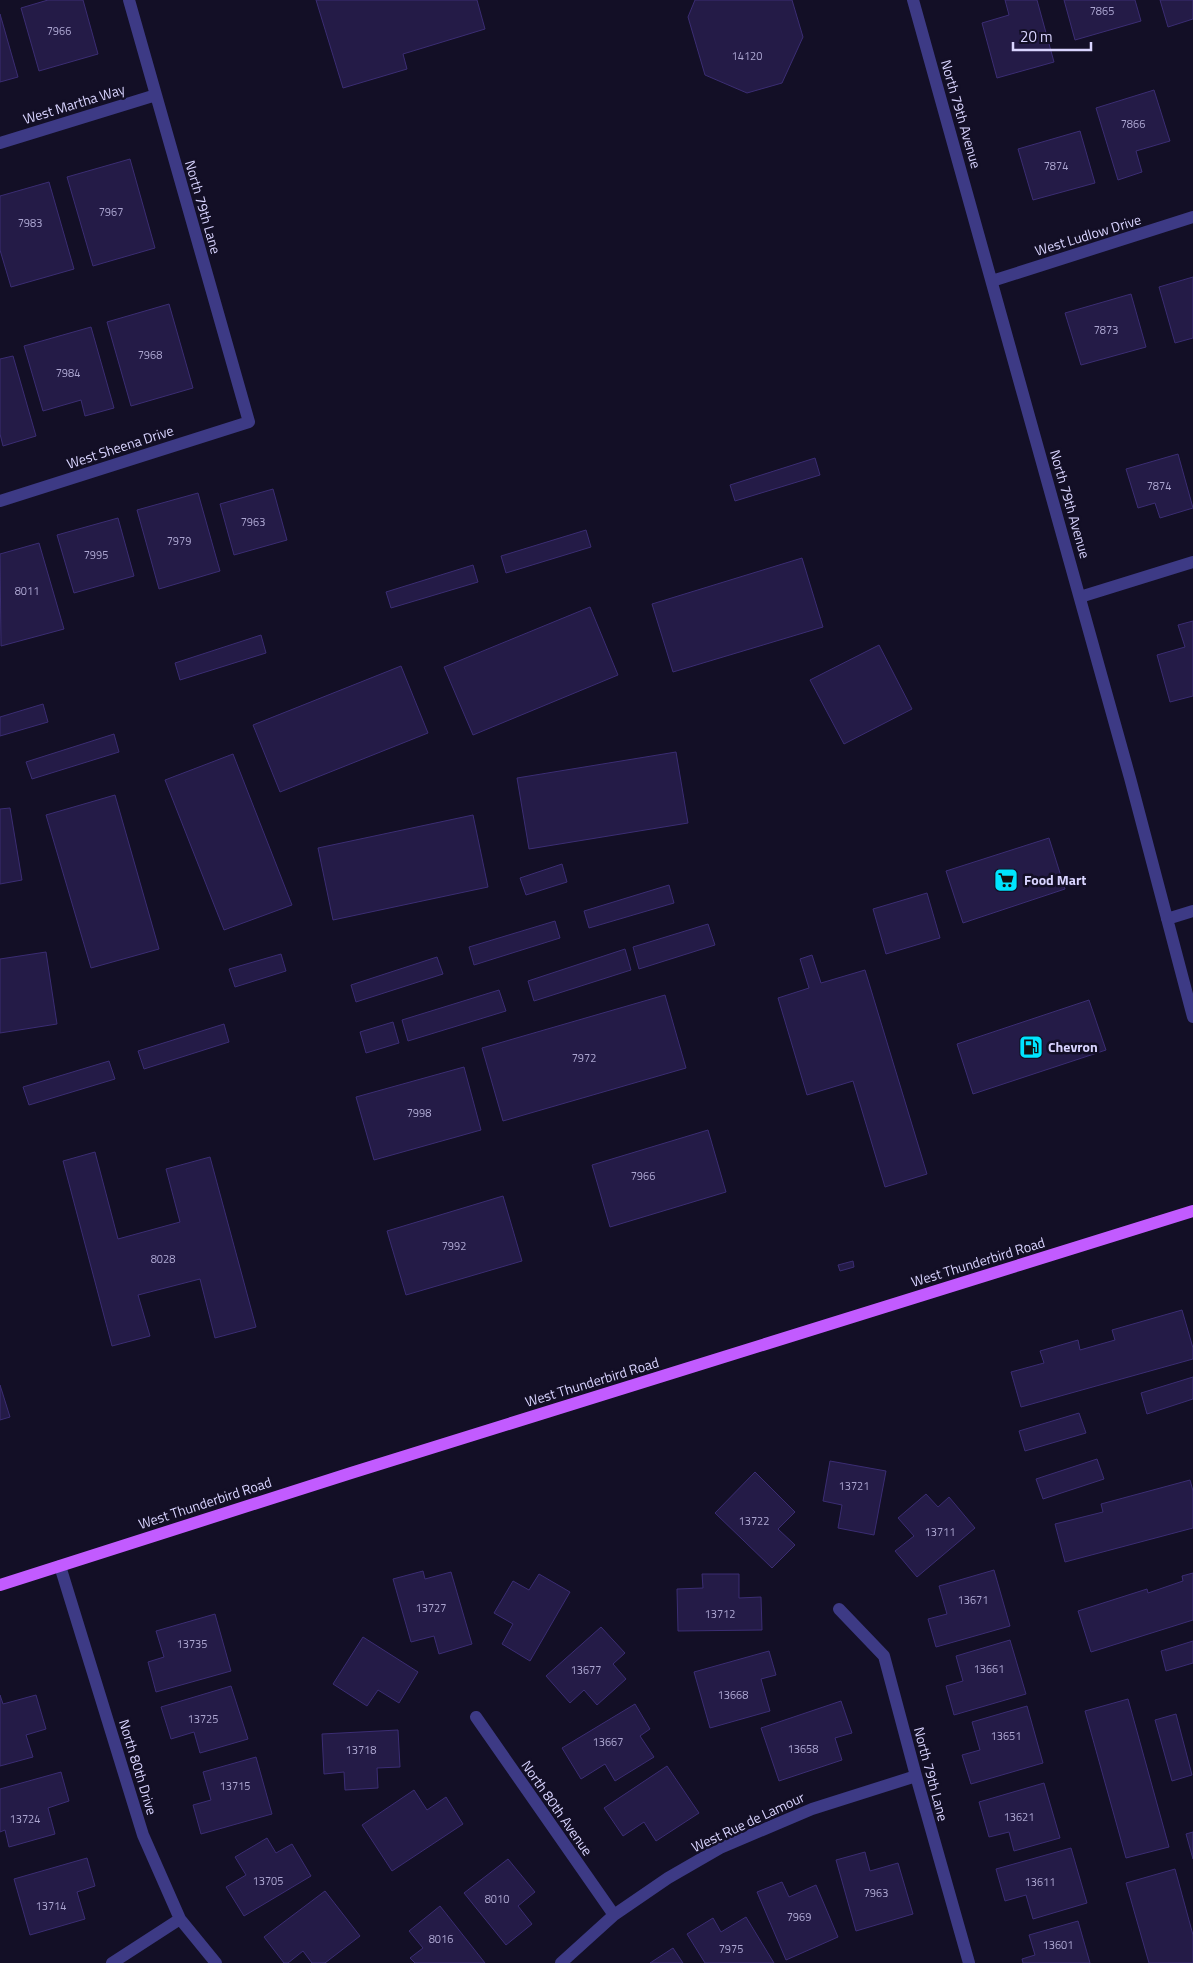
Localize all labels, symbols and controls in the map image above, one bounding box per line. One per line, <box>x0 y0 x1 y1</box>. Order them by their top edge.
house number: 7865 <box>1090 3 1114 19</box>
scale bar <box>1013 20 1090 52</box>
house number: 7966 <box>47 23 71 39</box>
text: 20 m <box>1020 25 1053 48</box>
house number: 14120 <box>732 48 762 64</box>
street label: North 79th Avenue <box>936 57 987 171</box>
street label: West Martha Way <box>20 78 128 129</box>
house number: 7866 <box>1121 116 1145 132</box>
street label: North 79th Lane <box>180 158 227 256</box>
house number: 7874 <box>1044 158 1068 174</box>
house number: 7967 <box>99 204 123 220</box>
street label: West Ludlow Drive <box>1032 208 1144 261</box>
house number: 7983 <box>18 215 42 231</box>
house number: 7873 <box>1094 322 1118 338</box>
house number: 7968 <box>138 347 162 363</box>
house number: 7984 <box>56 365 80 381</box>
street label: West Sheena Drive <box>64 419 176 474</box>
street label: North 79th Avenue <box>1045 447 1096 561</box>
house number: 7874 <box>1147 478 1171 494</box>
house number: 7963 <box>241 514 265 530</box>
house number: 7979 <box>167 533 191 549</box>
house number: 7995 <box>84 547 108 563</box>
house number: 8011 <box>15 583 39 599</box>
supermarket icon: Food Mart <box>993 867 1019 893</box>
place label: Food Mart <box>1024 869 1086 890</box>
fuel station icon: Chevron <box>1018 1034 1044 1060</box>
place label: Chevron <box>1048 1036 1098 1057</box>
house number: 7972 <box>572 1050 596 1066</box>
house number: 7998 <box>407 1105 431 1121</box>
house number: 7966 <box>631 1168 655 1184</box>
street label: West Thunderbird Road <box>908 1231 1047 1292</box>
house number: 7992 <box>442 1238 466 1254</box>
house number: 8028 <box>151 1251 175 1267</box>
street label: West Thunderbird Road <box>522 1351 661 1412</box>
street label: West Thunderbird Road <box>136 1471 274 1534</box>
house number: 13721 <box>839 1478 869 1494</box>
house number: 13722 <box>739 1513 769 1529</box>
house number: 13711 <box>925 1524 955 1540</box>
house number: 13671 <box>958 1592 988 1608</box>
house number: 13727 <box>416 1600 446 1616</box>
house number: 13712 <box>705 1606 735 1622</box>
house number: 13735 <box>177 1636 207 1652</box>
house number: 13661 <box>974 1661 1004 1677</box>
house number: 13677 <box>571 1662 601 1678</box>
house number: 13668 <box>718 1687 748 1703</box>
house number: 13725 <box>188 1711 218 1727</box>
street label: North 80th Drive <box>114 1716 163 1817</box>
street label: North 79th Lane <box>909 1724 954 1823</box>
house number: 13651 <box>991 1728 1021 1744</box>
house number: 13667 <box>593 1734 623 1750</box>
house number: 13658 <box>788 1741 818 1757</box>
house number: 13718 <box>346 1742 376 1758</box>
street label: North 80th Avenue <box>517 1756 598 1860</box>
house number: 13715 <box>220 1778 250 1794</box>
street label: West Rue de Lamour <box>688 1786 808 1857</box>
house number: 13621 <box>1004 1809 1034 1825</box>
house number: 13724 <box>10 1811 40 1827</box>
house number: 13705 <box>253 1873 283 1889</box>
house number: 13611 <box>1025 1874 1055 1890</box>
house number: 7963 <box>864 1885 888 1901</box>
house number: 8010 <box>485 1891 509 1907</box>
house number: 13714 <box>36 1898 66 1914</box>
house number: 7969 <box>787 1909 811 1925</box>
house number: 8016 <box>429 1931 453 1947</box>
house number: 13601 <box>1043 1937 1073 1953</box>
house number: 7975 <box>719 1941 743 1957</box>

